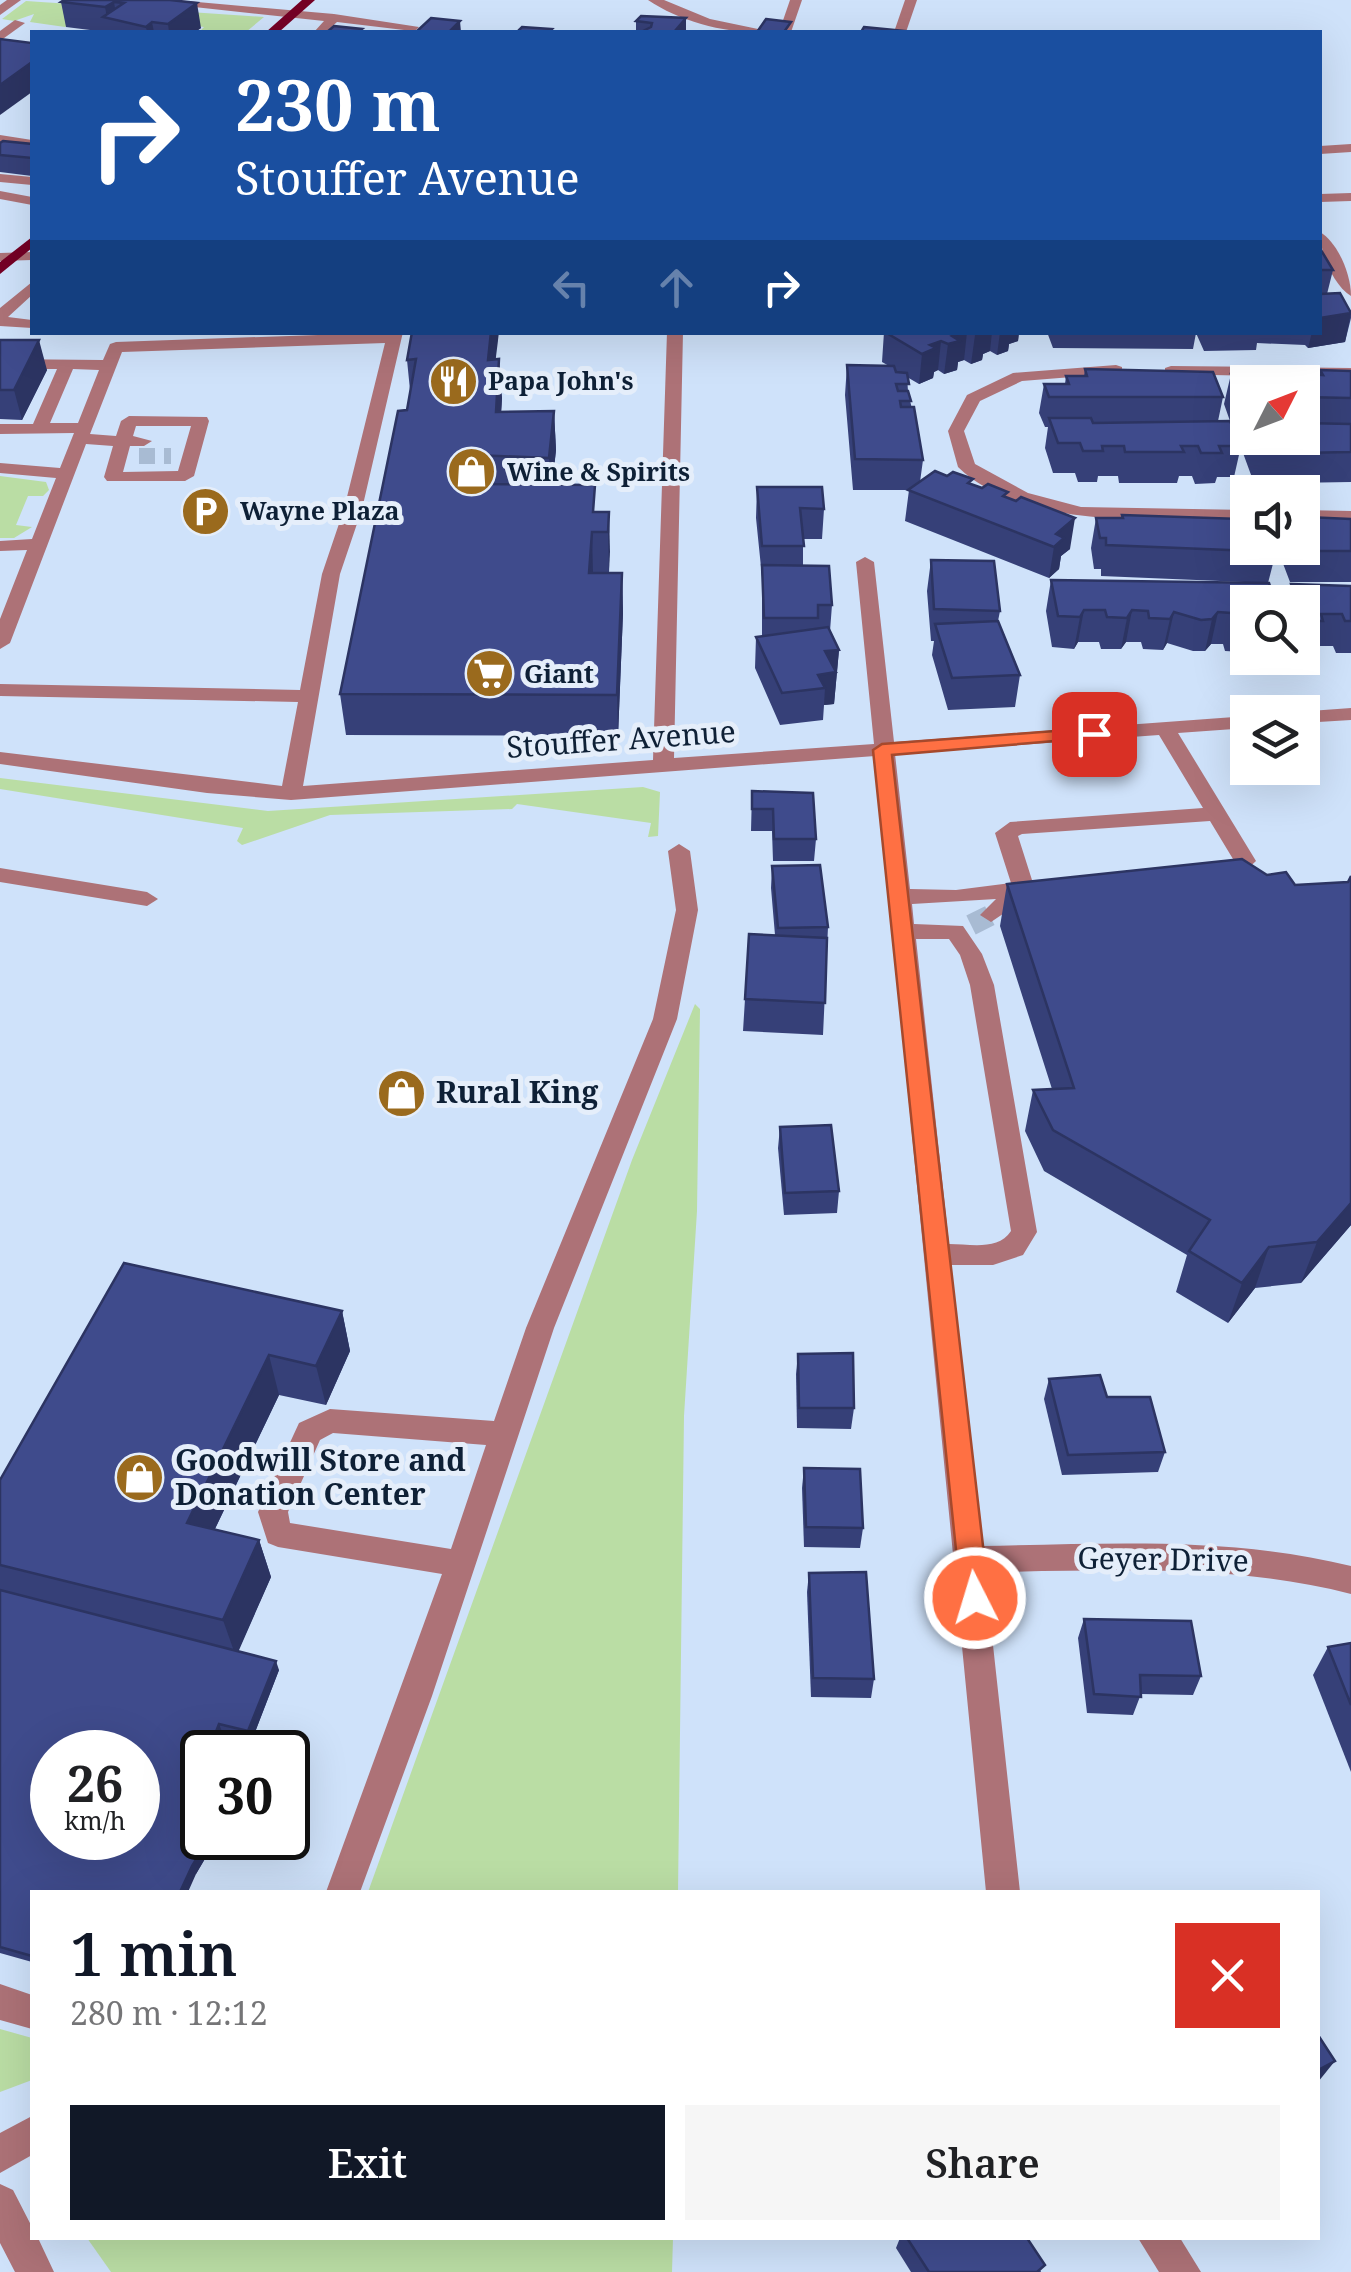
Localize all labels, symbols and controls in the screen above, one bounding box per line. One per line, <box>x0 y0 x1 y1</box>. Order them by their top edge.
text: 230 m <box>235 56 441 152</box>
icon: right <box>70 70 200 200</box>
text: Stouffer Avenue <box>235 147 580 208</box>
icon: left <box>544 260 599 315</box>
icon: ahead <box>649 260 704 315</box>
icon: right <box>754 260 809 315</box>
restaurant icon: Papa John's <box>427 355 479 407</box>
place label: Papa John's <box>488 363 633 397</box>
north arrow <box>1230 365 1320 455</box>
map controls <box>1230 365 1320 785</box>
shop icon: Wine & Spirits <box>446 446 498 498</box>
place label: Wine & Spirits <box>507 454 690 488</box>
button: sound <box>1230 475 1320 565</box>
parking icon: Wayne Plaza <box>179 485 231 537</box>
place label: Wayne Plaza <box>240 493 400 527</box>
button: search <box>1230 585 1320 675</box>
supermarket icon: Giant <box>463 648 515 700</box>
place label: Giant <box>524 656 594 690</box>
pin <box>1052 692 1137 777</box>
button: layers <box>1230 695 1320 785</box>
icon: arrive <box>1067 707 1122 762</box>
street label: Stouffer Avenue <box>505 710 737 767</box>
shop icon: Rural King <box>375 1067 427 1119</box>
place label: Rural King <box>436 1071 598 1112</box>
place label: Goodwill Store and Donation Center <box>175 1439 466 1514</box>
shop icon: Goodwill Store and Donation Center <box>114 1452 166 1504</box>
street label: Geyer Drive <box>1077 1537 1249 1580</box>
position arrow <box>923 1546 1027 1650</box>
speed limit sign: 30 <box>180 1730 310 1860</box>
text: 26 <box>67 1749 123 1817</box>
text: km/h <box>64 1803 126 1837</box>
text: 1 min <box>70 1912 238 1994</box>
button: close <box>1175 1923 1280 2028</box>
text: 280 m · 12:12 <box>70 1991 268 2034</box>
button: Exit <box>70 2105 665 2220</box>
button: Share <box>685 2105 1280 2220</box>

